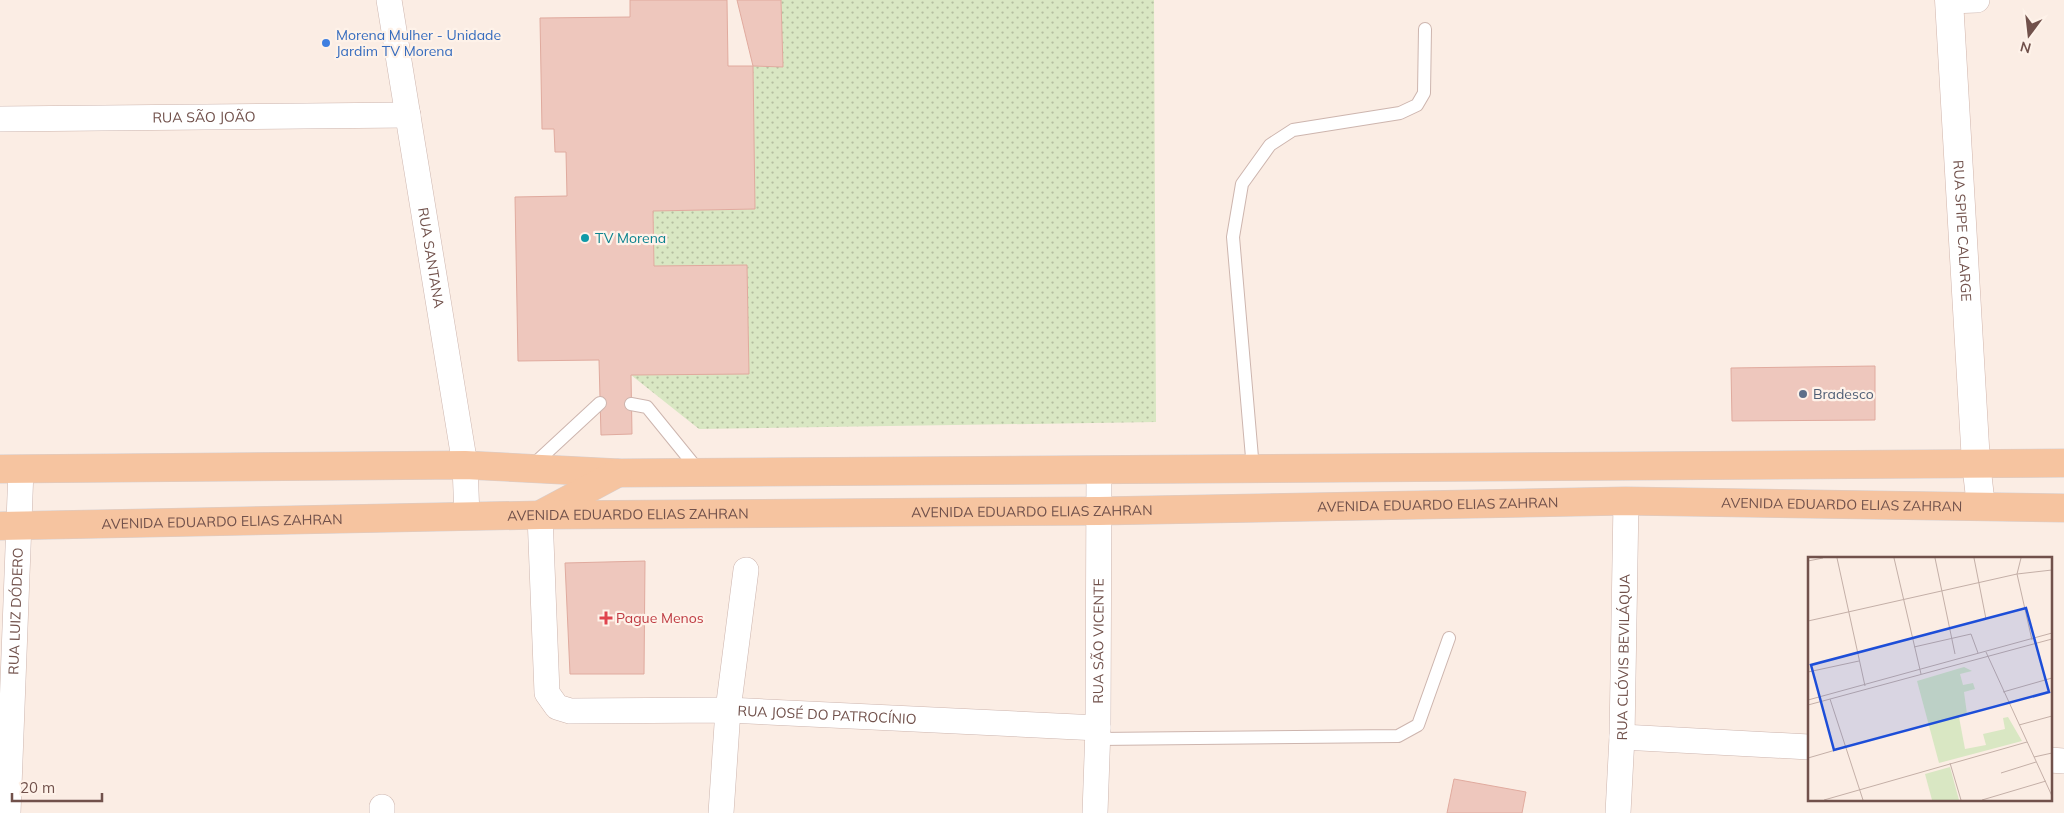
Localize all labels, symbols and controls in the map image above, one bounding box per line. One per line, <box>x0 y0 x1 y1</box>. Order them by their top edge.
north arrow <box>2004 10 2054 60</box>
place label: Morena Mulher - Unidade Jardim TV Morena <box>336 26 501 60</box>
marker: Morena Mulher - Unidade Jardim TV Morena <box>320 37 332 49</box>
text: N <box>2018 37 2033 58</box>
street label: RUA SÃO JOÃO <box>152 107 256 127</box>
street label: RUA SPIPE CALARGE <box>1949 159 1976 302</box>
street label: RUA SANTANA <box>414 206 448 310</box>
place label: TV Morena <box>595 229 666 247</box>
marker: TV Morena <box>579 232 591 244</box>
place label: Bradesco <box>1813 385 1874 403</box>
marker: Bradesco <box>1797 388 1809 400</box>
street label: AVENIDA EDUARDO ELIAS ZAHRAN <box>1317 493 1559 516</box>
street label: AVENIDA EDUARDO ELIAS ZAHRAN <box>1721 494 1963 515</box>
street label: AVENIDA EDUARDO ELIAS ZAHRAN <box>911 501 1153 521</box>
street label: AVENIDA EDUARDO ELIAS ZAHRAN <box>507 505 749 525</box>
street label: AVENIDA EDUARDO ELIAS ZAHRAN <box>101 510 343 533</box>
street label: RUA LUIZ DÓDERO <box>4 547 27 675</box>
inset map <box>1808 557 2052 800</box>
street label: RUA CLÓVIS BEVILÁQUA <box>1613 573 1634 741</box>
street label: RUA SÃO VICENTE <box>1089 578 1108 704</box>
place label: Pague Menos <box>616 609 704 627</box>
marker: Pague Menos <box>600 612 612 624</box>
street label: RUA JOSÉ DO PATROCÍNIO <box>737 701 917 728</box>
scale bar <box>12 770 102 802</box>
text: 20 m <box>20 778 55 797</box>

